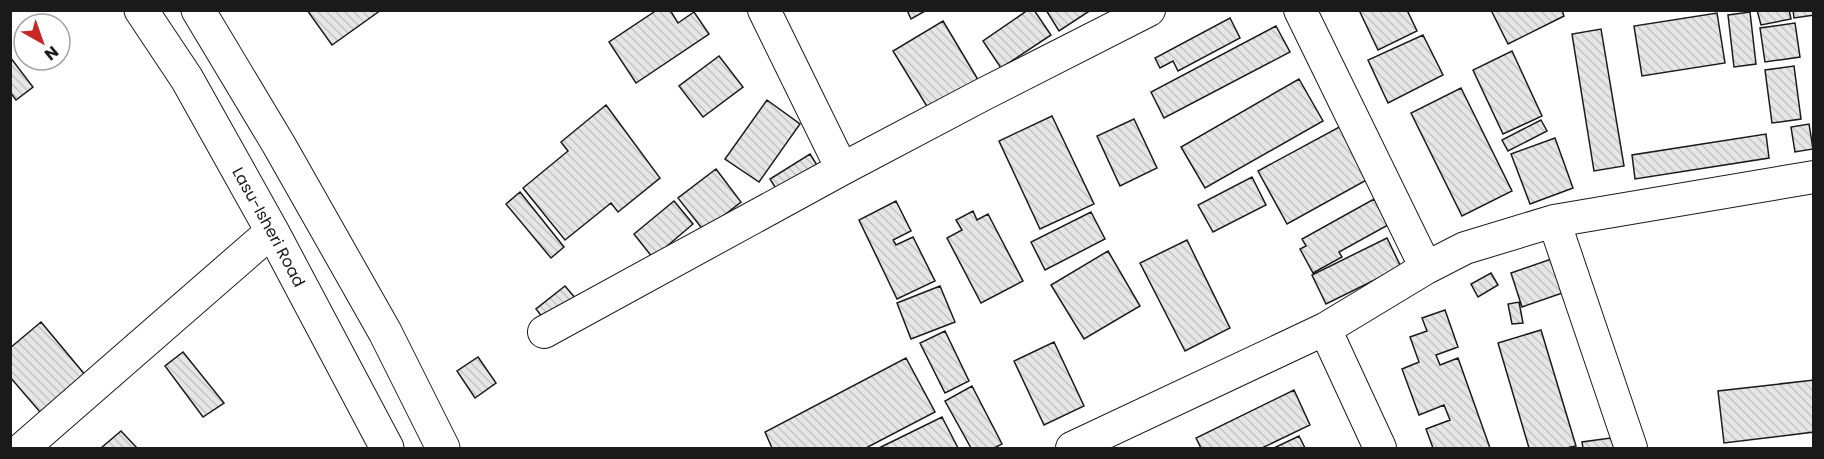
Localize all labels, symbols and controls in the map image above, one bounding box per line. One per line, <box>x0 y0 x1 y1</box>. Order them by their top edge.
north arrow <box>12 12 72 72</box>
text: N <box>39 40 63 66</box>
street label: Lasu-Isheri Road <box>226 163 311 291</box>

